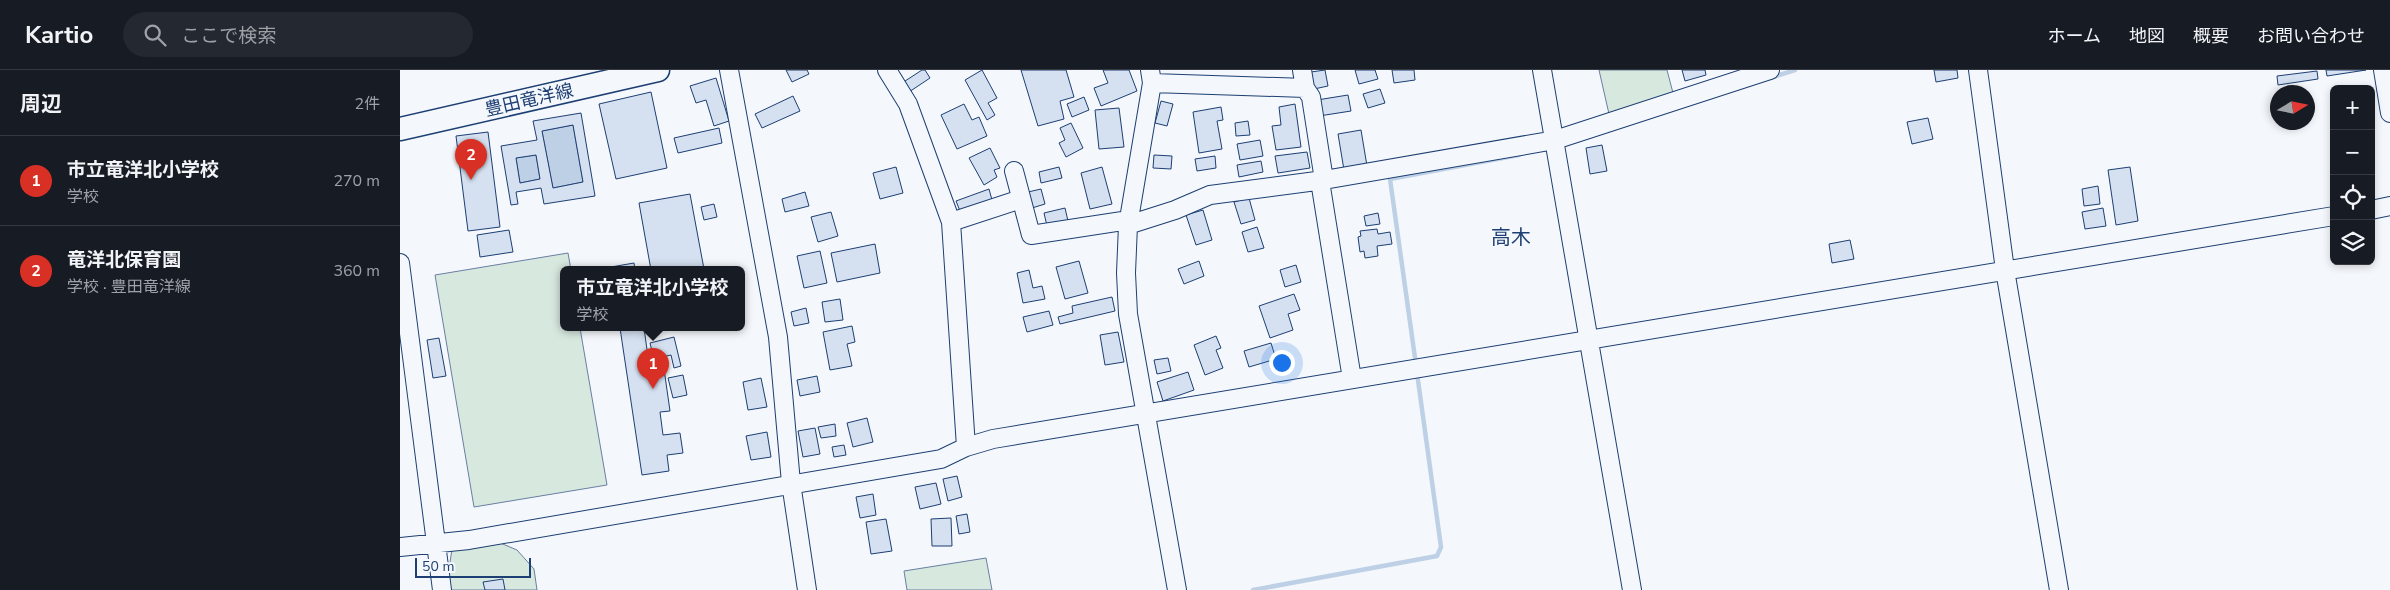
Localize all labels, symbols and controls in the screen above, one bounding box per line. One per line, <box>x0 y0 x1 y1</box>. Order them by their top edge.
search box <box>123 12 473 57</box>
text: Kartio <box>25 19 93 51</box>
icon: search <box>141 21 169 49</box>
text: ここで検索 <box>181 23 276 49</box>
text: ホーム <box>2048 24 2101 48</box>
text: 地図 <box>2129 24 2165 48</box>
text: 概要 <box>2193 24 2229 48</box>
text: お問い合わせ <box>2257 24 2365 48</box>
street label: 豊田竜洋線 <box>482 78 576 122</box>
north arrow <box>2270 85 2315 130</box>
map controls <box>2330 85 2375 265</box>
button: + <box>2330 85 2375 130</box>
text: 周辺 <box>20 90 62 118</box>
text: 2件 <box>354 93 380 115</box>
button: − <box>2330 130 2375 175</box>
pin: 2 <box>455 139 487 180</box>
text: 市立竜洋北小学校 <box>67 157 219 183</box>
text: 1 <box>31 170 41 192</box>
text: 270 m <box>333 170 380 192</box>
button: locate <box>2330 175 2375 220</box>
text: 学校 <box>67 186 99 208</box>
button: layers <box>2330 220 2375 265</box>
district label: 高木 <box>1491 224 1531 251</box>
text: 竜洋北保育園 <box>67 247 181 273</box>
text: 2 <box>31 260 41 282</box>
text: 360 m <box>333 260 380 282</box>
popup <box>560 266 745 331</box>
text: 市立竜洋北小学校 <box>576 275 729 301</box>
text: 学校 · 豊田竜洋線 <box>67 276 191 298</box>
text: 学校 <box>576 304 609 326</box>
pin: 1 <box>637 348 669 389</box>
your location <box>1269 350 1295 376</box>
scale bar <box>415 555 531 578</box>
text: 50 m <box>422 557 454 576</box>

